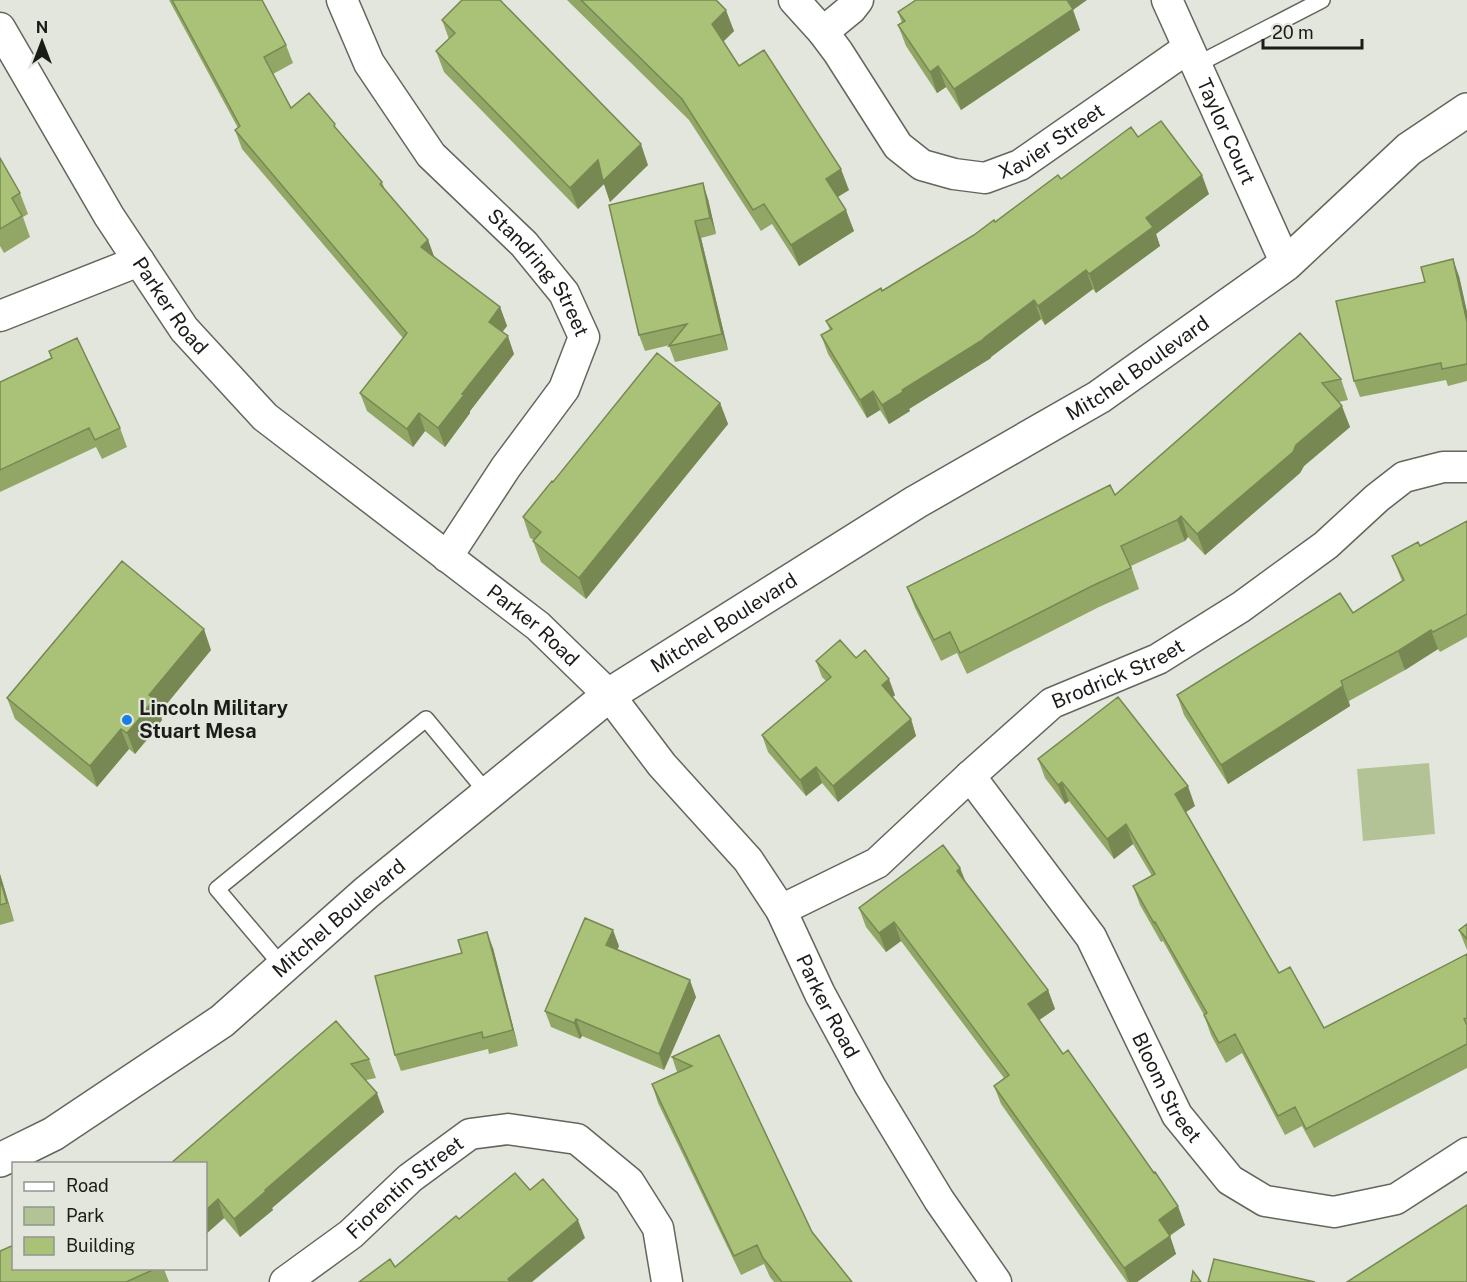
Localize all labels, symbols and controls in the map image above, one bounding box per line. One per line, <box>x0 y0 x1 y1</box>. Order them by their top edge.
north arrow <box>12 12 72 72</box>
scale bar <box>1263 12 1362 50</box>
text: N <box>36 18 48 37</box>
text: 20 m <box>1272 22 1314 43</box>
street label: Taylor Court <box>1192 74 1260 188</box>
street label: Xavier Street <box>995 98 1109 184</box>
street label: Standring Street <box>482 203 594 340</box>
street label: Parker Road <box>128 253 213 359</box>
street label: Mitchel Boulevard <box>1062 311 1214 425</box>
street label: Mitchel Boulevard <box>646 568 801 678</box>
street label: Parker Road <box>482 579 584 671</box>
street label: Brodrick Street <box>1048 634 1189 714</box>
place label: Lincoln Military Stuart Mesa <box>139 696 288 743</box>
marker: Lincoln Military Stuart Mesa <box>120 713 134 727</box>
street label: Mitchel Boulevard <box>267 854 410 983</box>
street label: Parker Road <box>791 950 864 1062</box>
street label: Bloom Street <box>1127 1029 1207 1147</box>
street label: Fiorentin Street <box>342 1131 468 1244</box>
legend <box>12 1162 207 1270</box>
text: Road <box>66 1175 109 1196</box>
text: Park <box>66 1205 104 1226</box>
text: Building <box>66 1235 135 1256</box>

